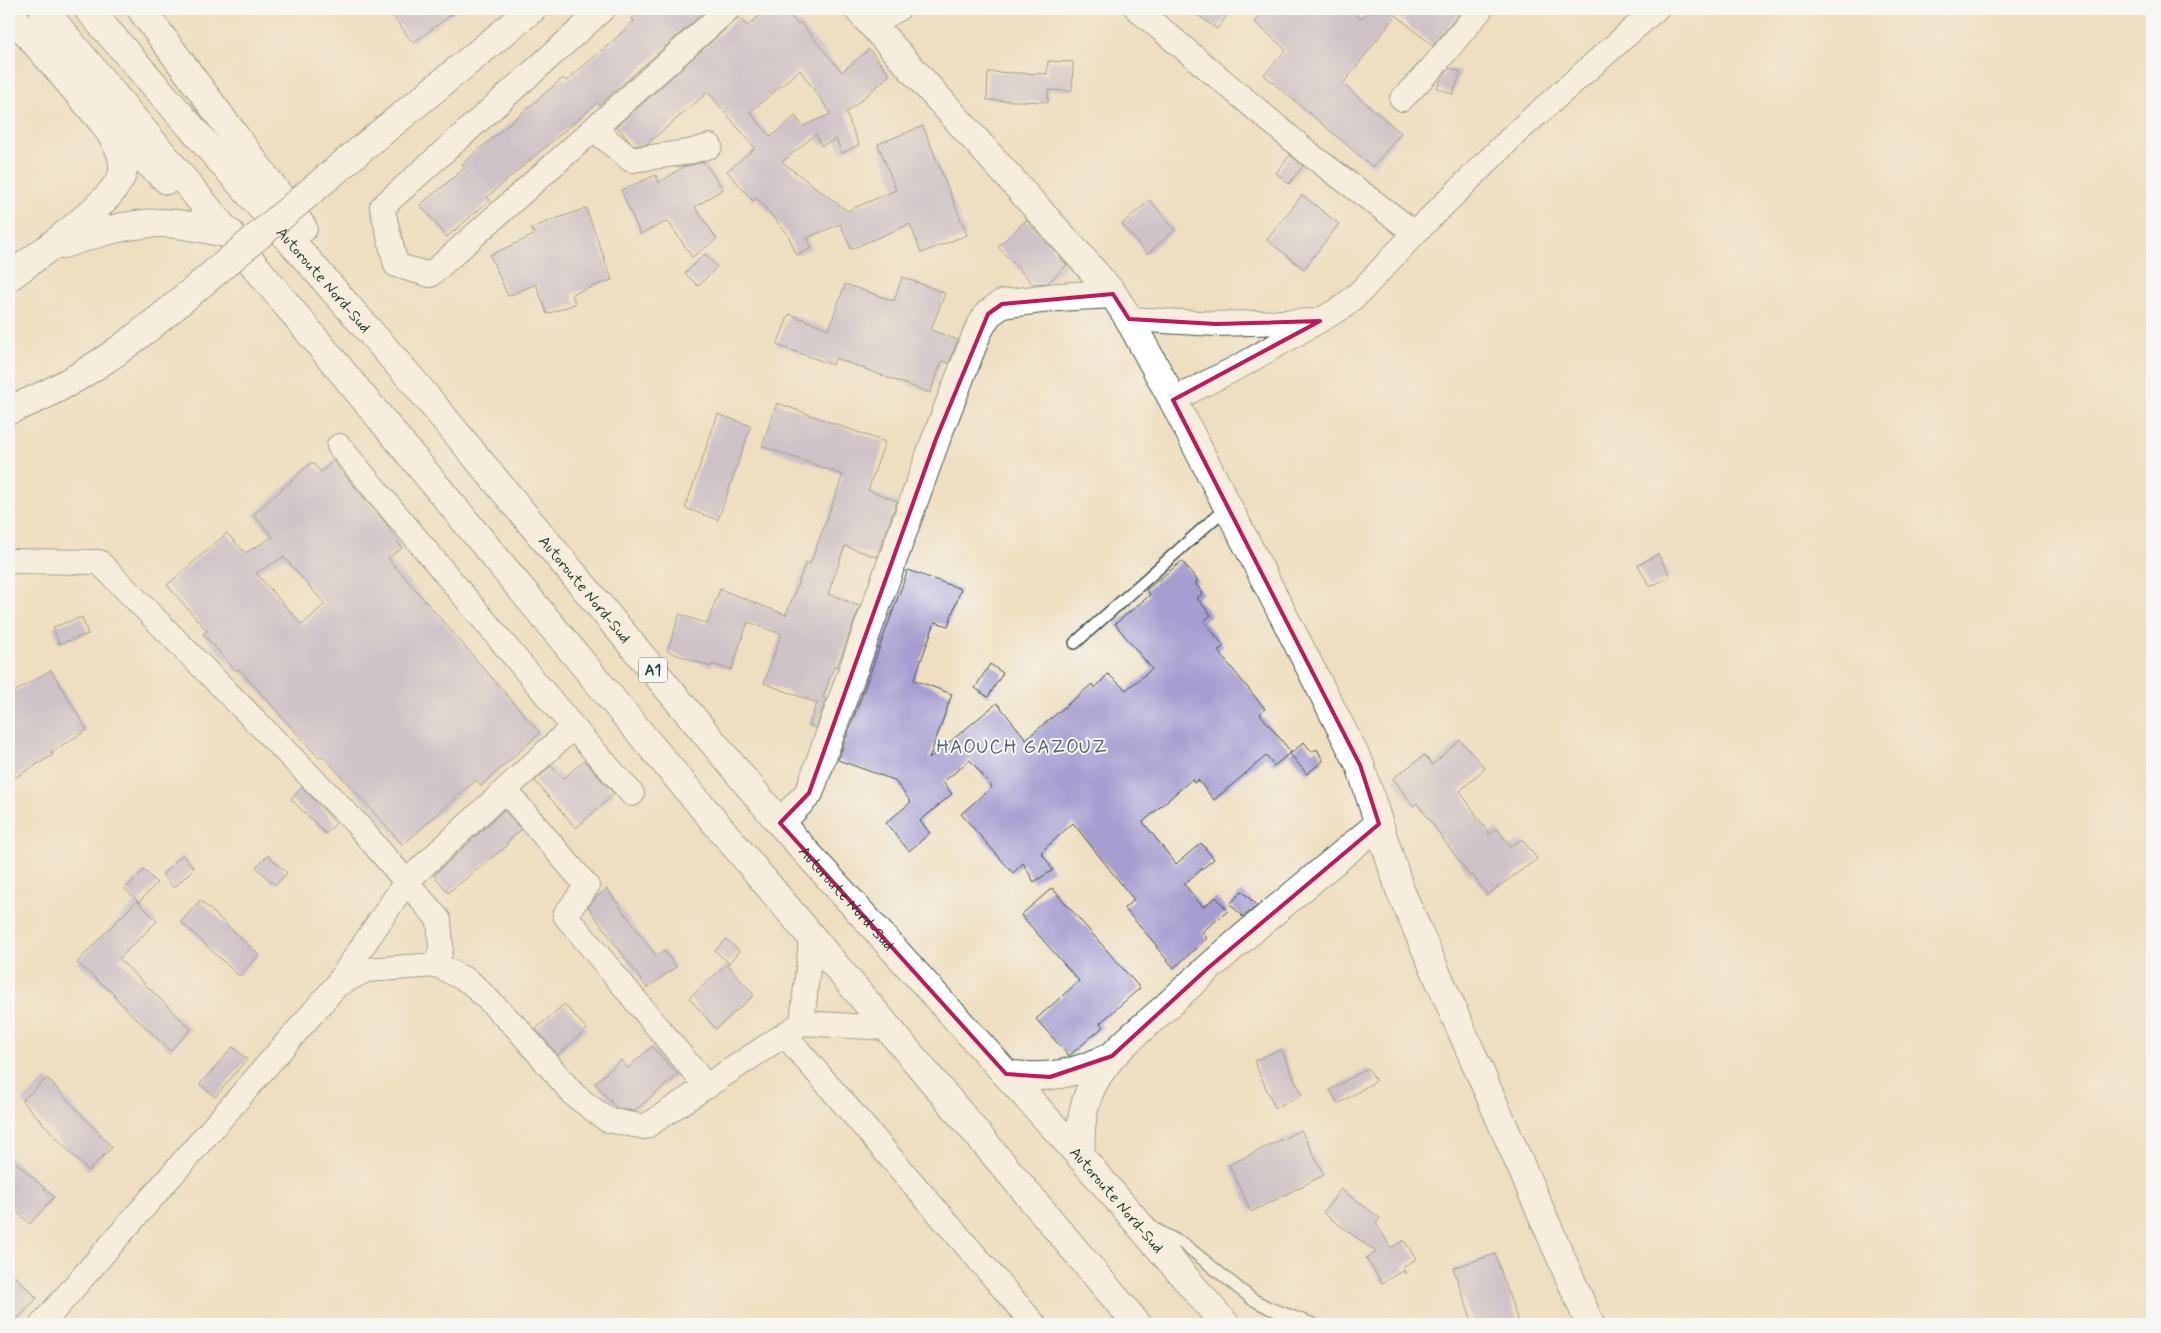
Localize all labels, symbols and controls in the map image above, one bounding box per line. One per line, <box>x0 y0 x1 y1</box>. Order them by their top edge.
street label: Autoroute Nord-Sud <box>271 223 375 338</box>
street label: Autoroute Nord-Sud <box>533 531 635 648</box>
road number: A1 <box>639 658 667 682</box>
district label: HAOUCH GAZOUZ <box>937 735 1107 760</box>
street label: Autoroute Nord-Sud <box>793 842 899 956</box>
street label: Autoroute Nord-Sud <box>1065 1143 1168 1258</box>

